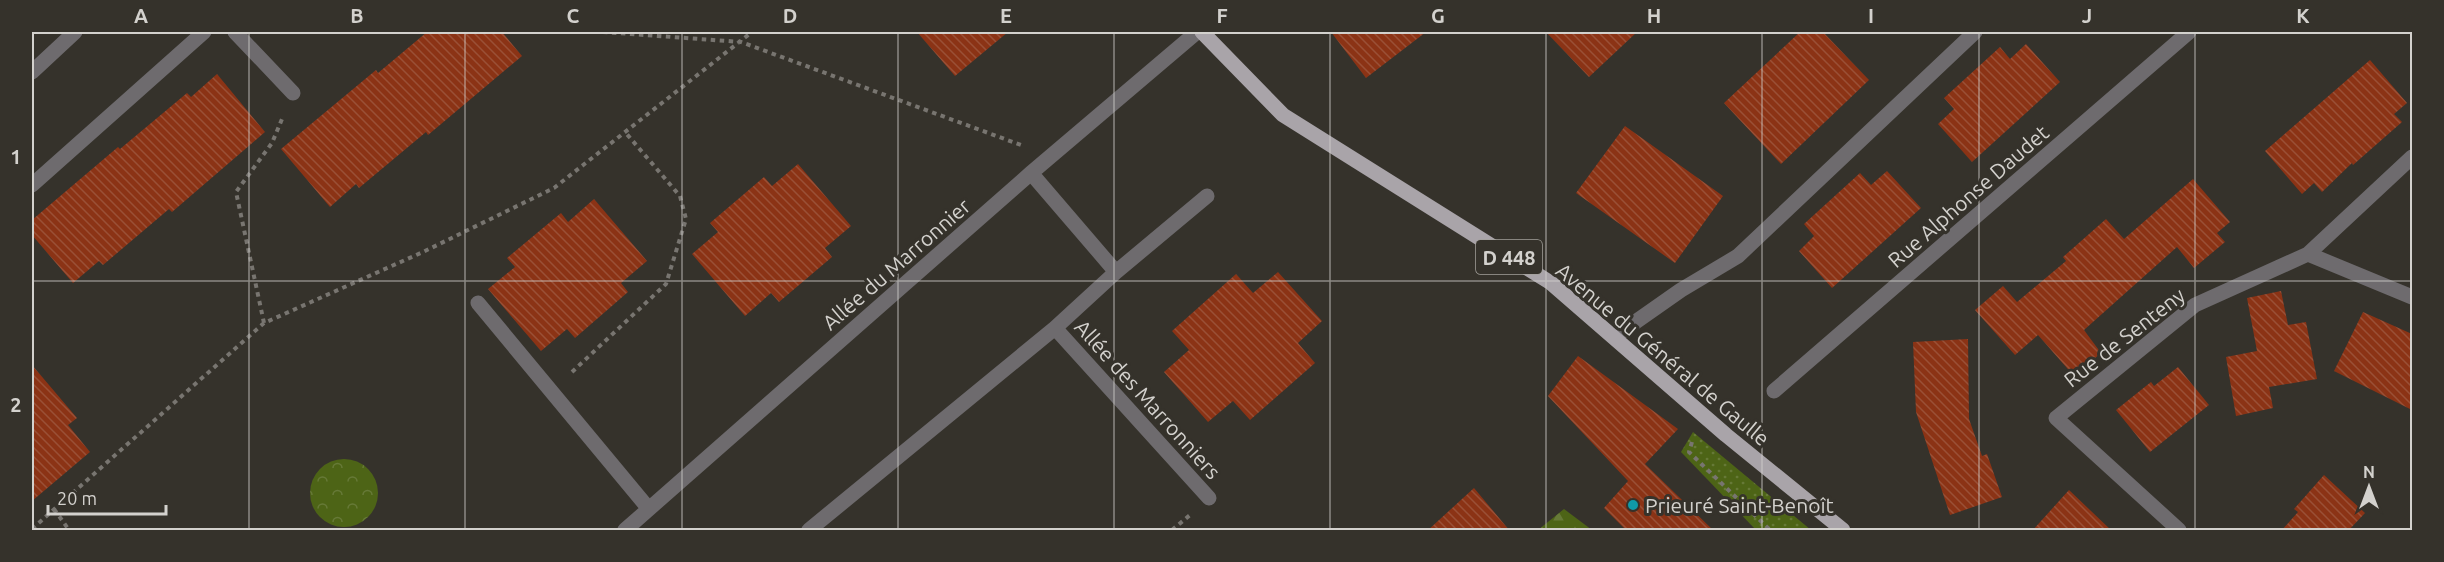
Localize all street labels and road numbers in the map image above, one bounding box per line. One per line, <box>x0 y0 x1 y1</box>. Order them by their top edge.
street label: Rue Alphonse Daudet <box>1883 120 2053 272</box>
street label: Allée du Marronnier <box>817 193 975 335</box>
road number: D 448 <box>1476 240 1542 274</box>
street label: Avenue du Général de Gaulle <box>1552 258 1774 450</box>
street label: Rue de Senteny <box>2059 282 2189 392</box>
street label: Allée des Marronniers <box>1070 315 1226 483</box>

